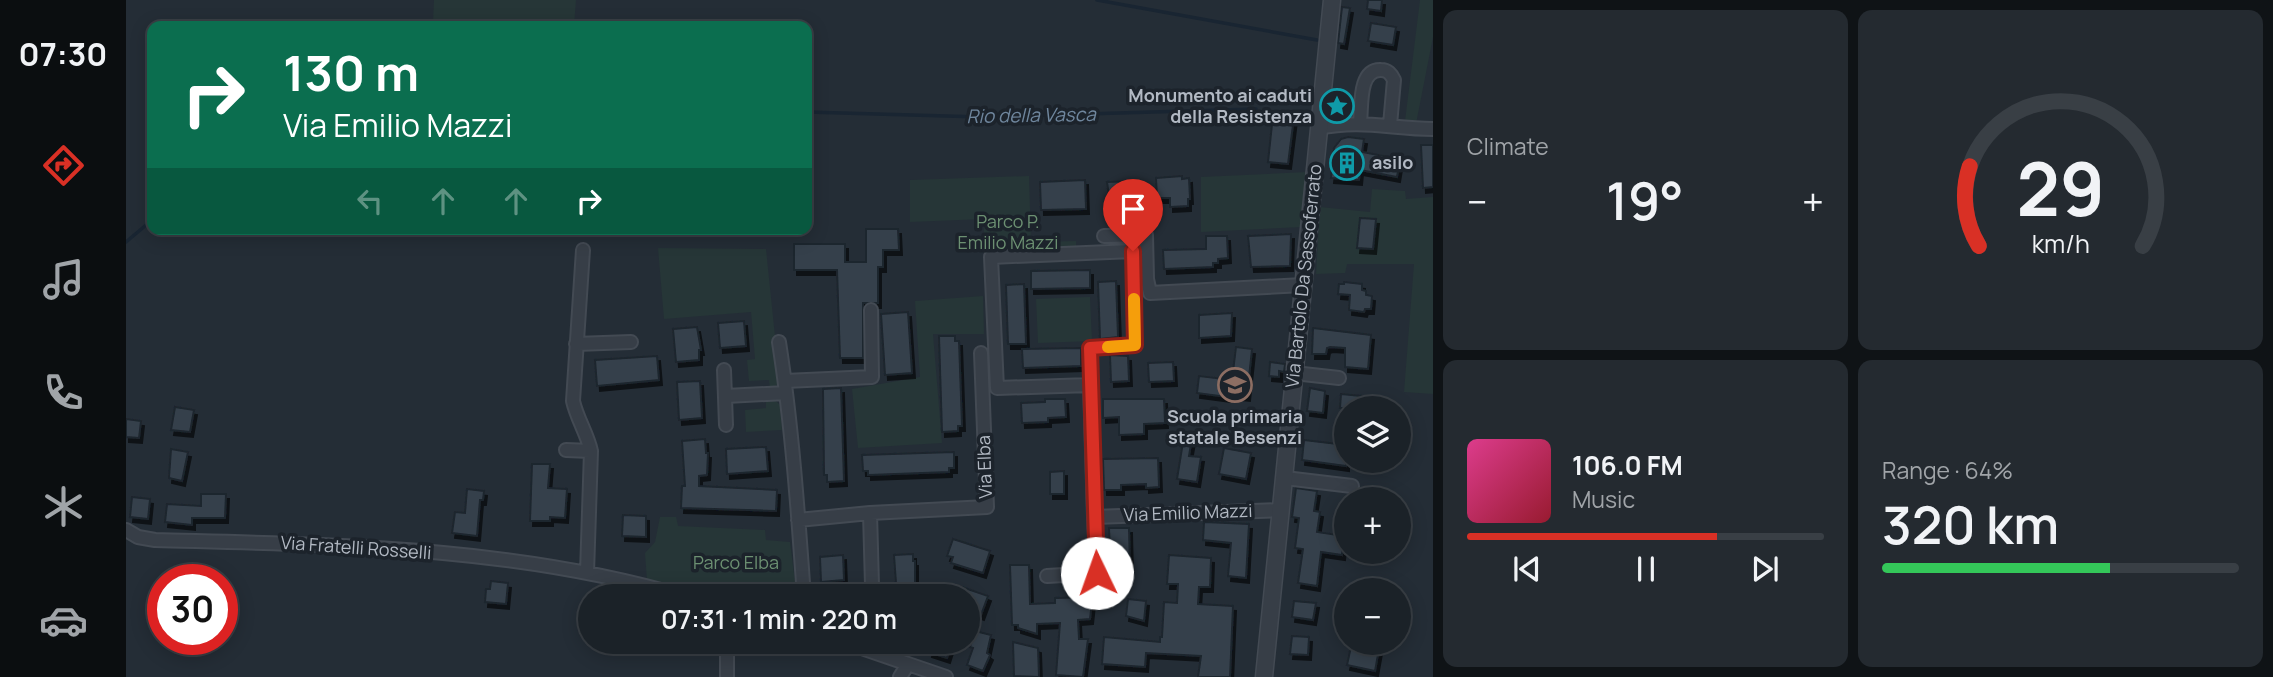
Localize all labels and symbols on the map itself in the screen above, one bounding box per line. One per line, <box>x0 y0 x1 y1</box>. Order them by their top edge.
place label: Monumento ai caduti della Resistenza <box>1128 83 1312 128</box>
place icon: Monumento ai caduti della Resistenza <box>1318 87 1356 125</box>
water label: Rio della Vasca <box>966 101 1097 129</box>
building icon: asilo <box>1328 144 1366 182</box>
place label: asilo <box>1372 150 1413 174</box>
street label: Via Bartolo Da Sassoferrato <box>1279 163 1327 389</box>
pin <box>1103 179 1163 251</box>
park label: Parco P. Emilio Mazzi <box>958 209 1058 254</box>
school or university icon: Scuola primaria statale Besenzi <box>1216 366 1254 404</box>
place label: Scuola primaria statale Besenzi <box>1167 404 1303 449</box>
street label: Via Elba <box>971 435 997 499</box>
street label: Via Emilio Mazzi <box>1123 498 1253 526</box>
street label: Via Fratelli Rosselli <box>280 530 432 564</box>
position arrow <box>1060 536 1134 610</box>
park label: Parco Elba <box>693 550 779 574</box>
speed limit sign: 30 <box>147 564 238 655</box>

